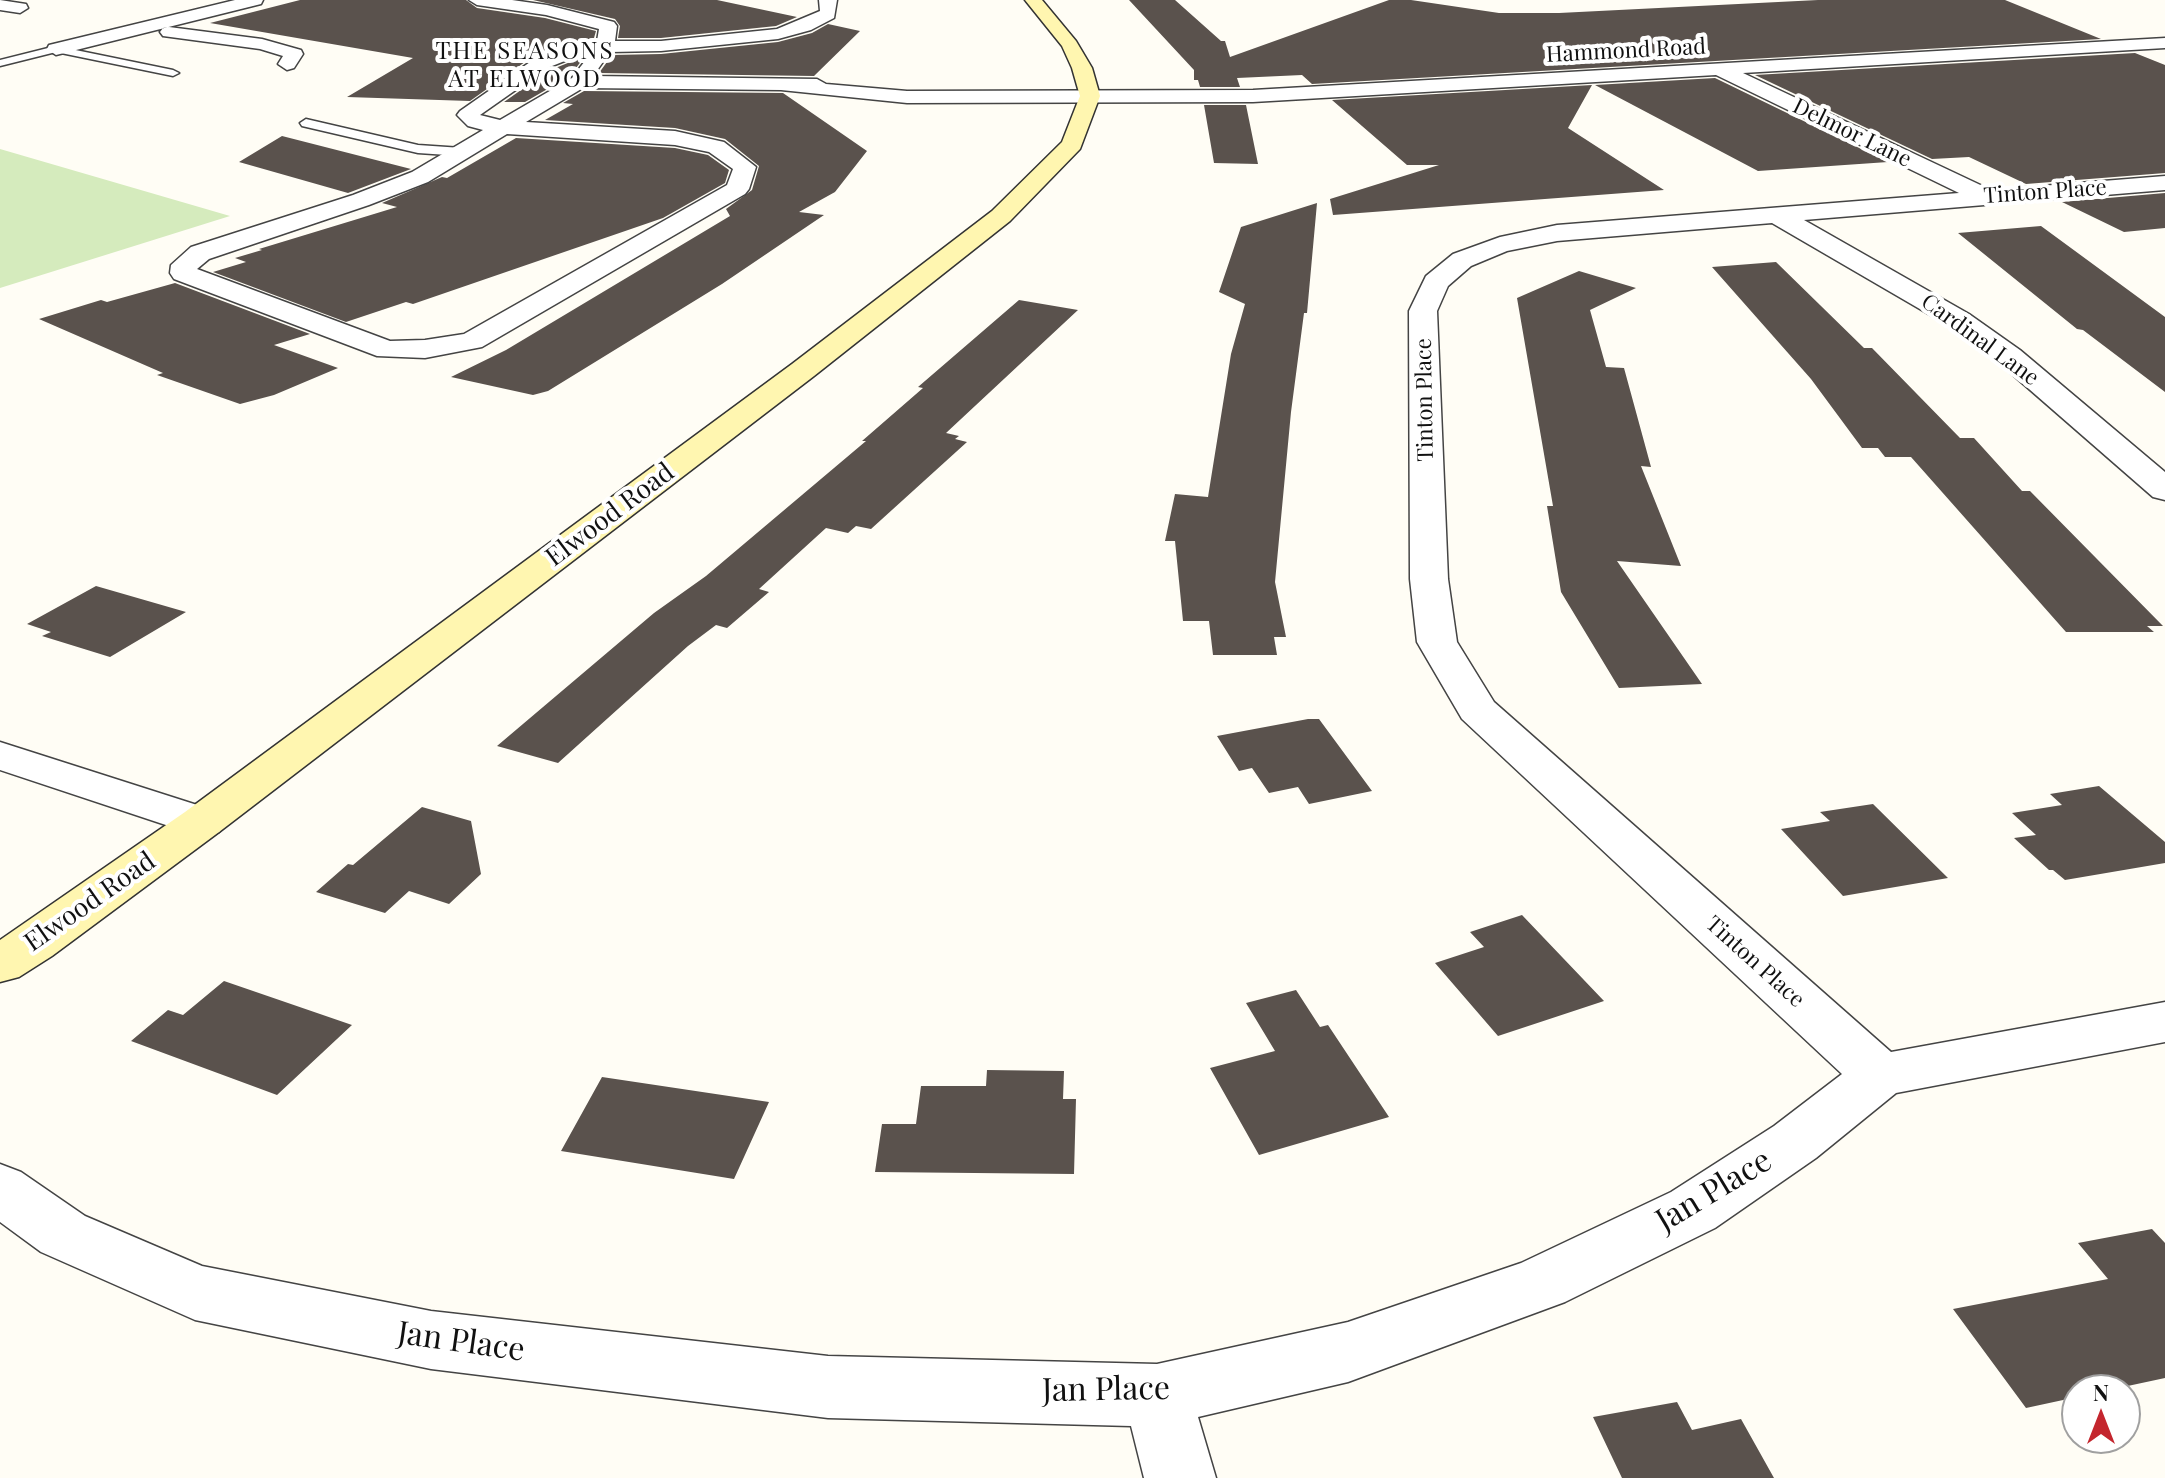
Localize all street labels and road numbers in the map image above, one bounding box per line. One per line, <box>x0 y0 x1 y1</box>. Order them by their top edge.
street label: Hammond Road <box>1545 34 1707 68</box>
street label: Delmor Lane <box>1789 93 1915 173</box>
street label: Tinton Place <box>1983 175 2107 209</box>
street label: Cardinal Lane <box>1916 289 2044 391</box>
street label: Tinton Place <box>1411 338 1439 462</box>
street label: Elwood Road <box>540 457 680 573</box>
street label: Elwood Road <box>19 846 161 958</box>
street label: Tinton Place <box>1700 911 1810 1013</box>
street label: Jan Place <box>1649 1142 1779 1240</box>
street label: Jan Place <box>395 1314 527 1370</box>
street label: Jan Place <box>1042 1370 1170 1410</box>

